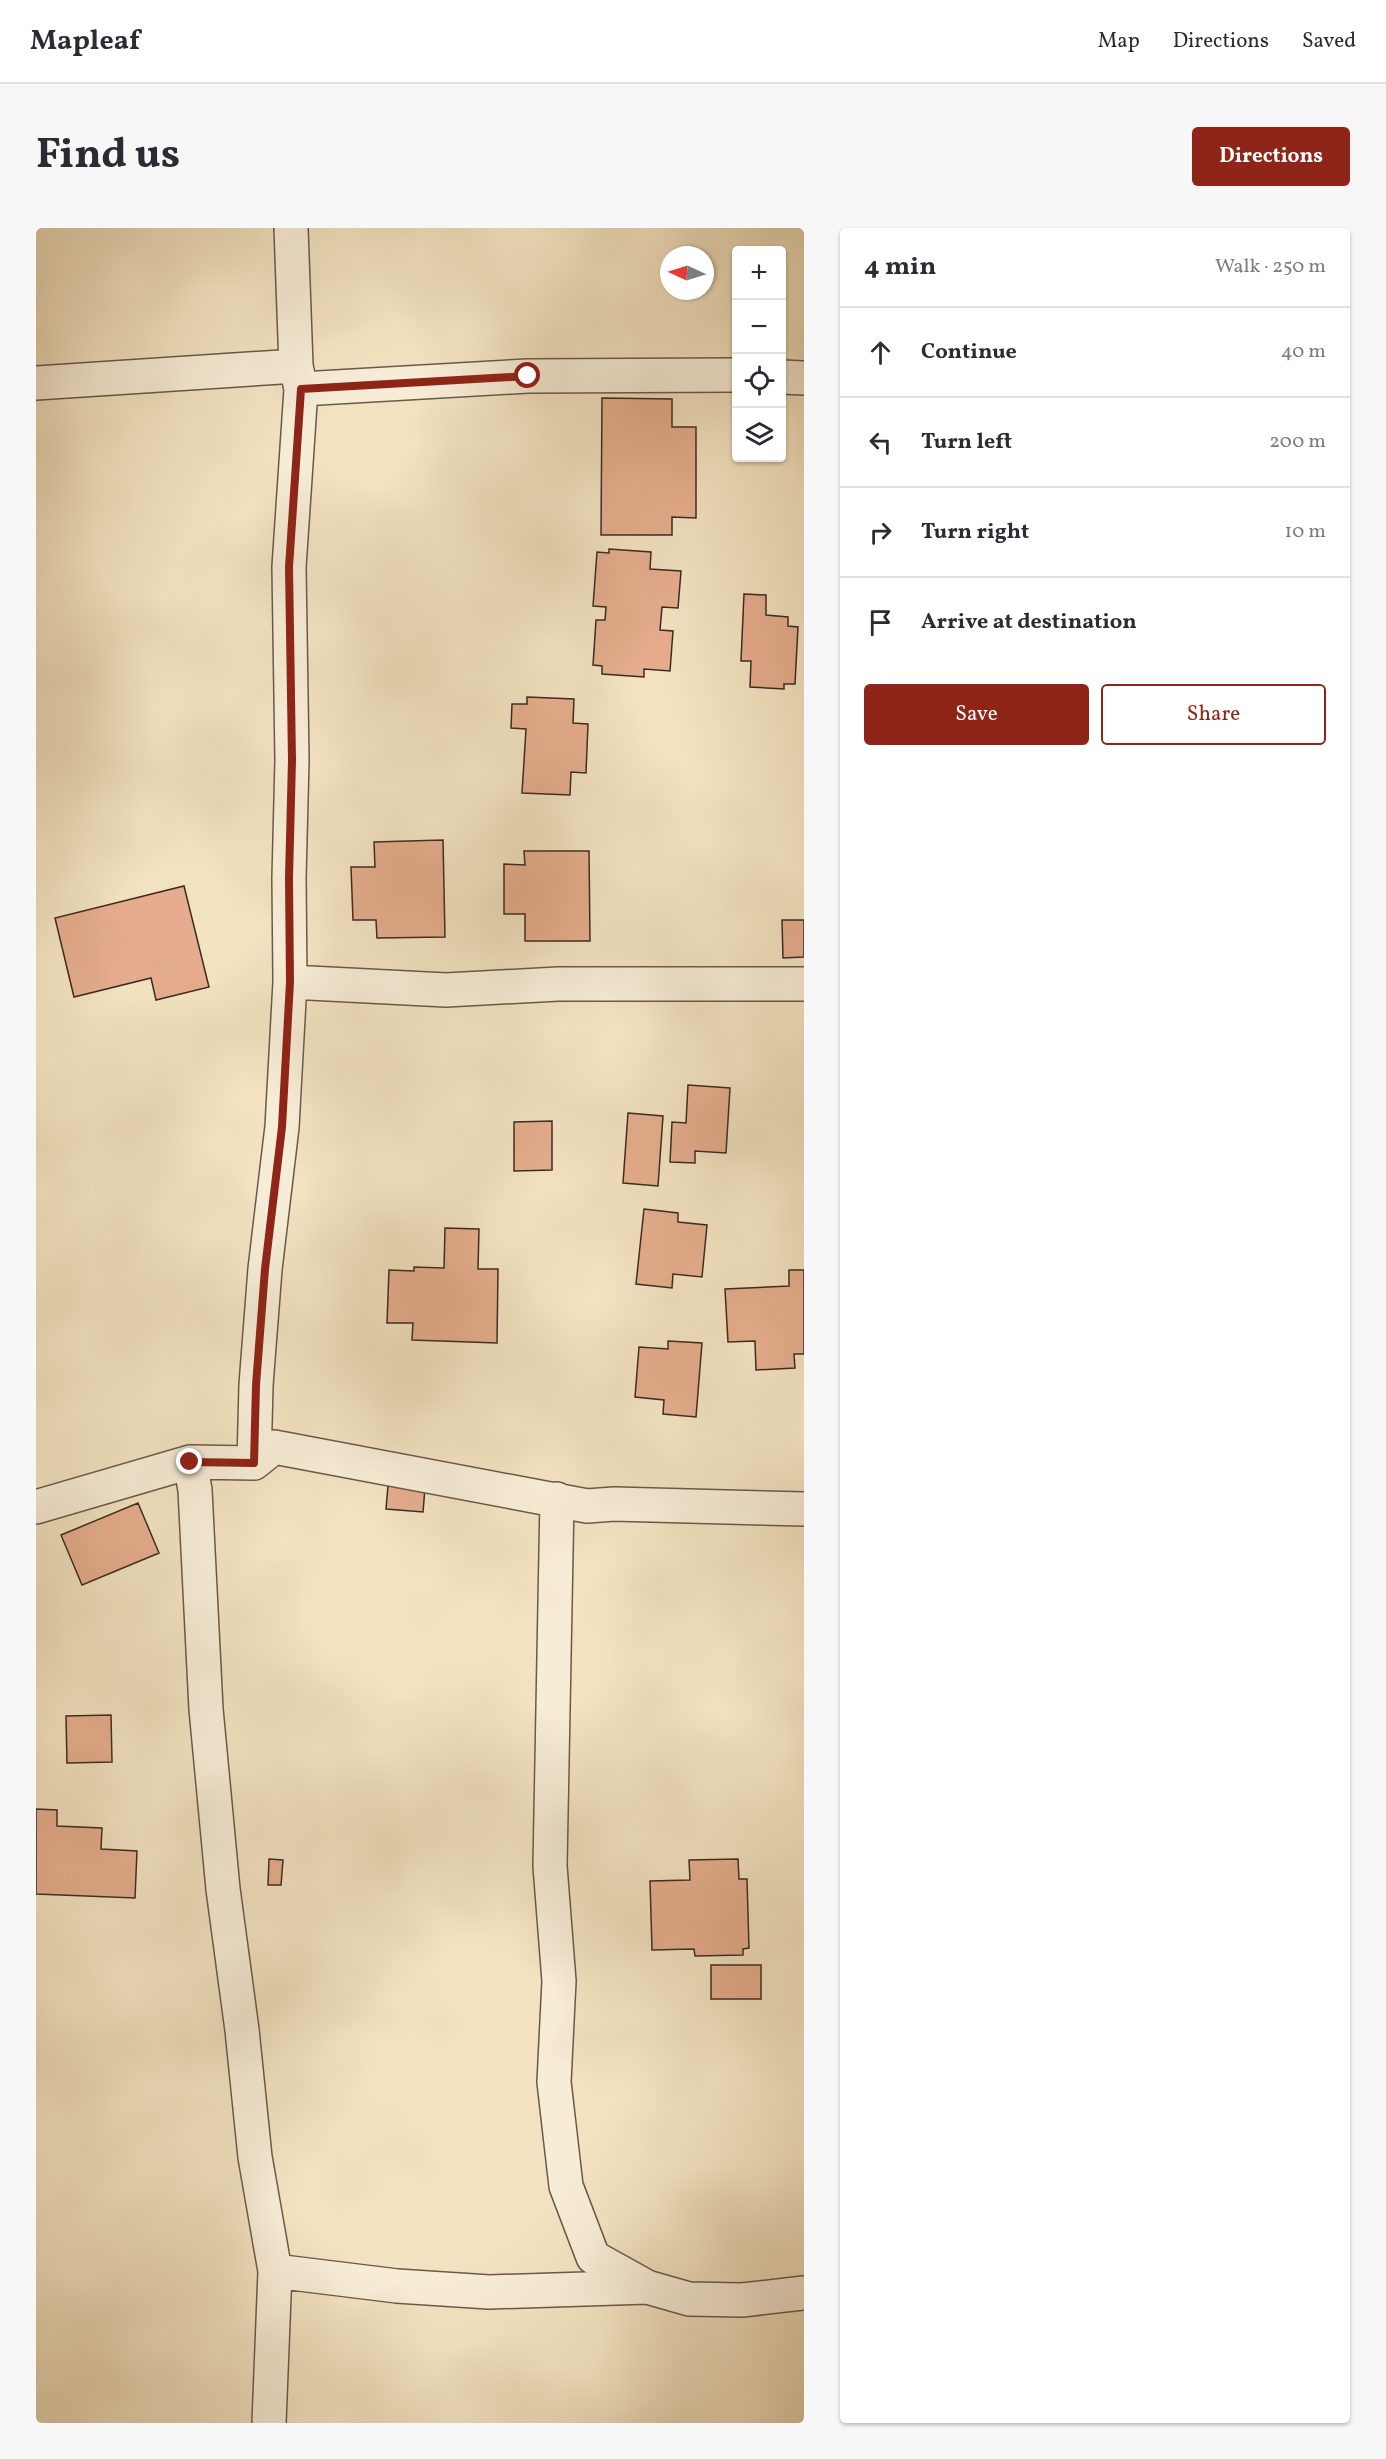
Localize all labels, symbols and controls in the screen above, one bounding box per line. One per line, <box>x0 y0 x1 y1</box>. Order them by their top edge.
text: Mapleaf <box>30 22 140 61</box>
text: Map <box>1098 27 1140 56</box>
text: Directions <box>1173 27 1269 56</box>
text: Saved <box>1302 27 1356 56</box>
text: Find us <box>36 127 180 186</box>
button: Directions <box>1192 127 1350 186</box>
north arrow <box>660 246 714 300</box>
map controls <box>732 246 786 462</box>
button: + <box>732 246 786 300</box>
text: 4 min <box>864 249 936 285</box>
text: Walk · 250 m <box>1215 253 1326 281</box>
button: − <box>732 300 786 354</box>
icon: ahead <box>864 336 897 369</box>
text: Continue <box>921 337 1017 368</box>
text: 40 m <box>1281 338 1326 366</box>
button: locate <box>732 354 786 408</box>
route start <box>514 362 540 388</box>
button: layers <box>732 408 786 462</box>
icon: left <box>864 426 897 459</box>
text: Turn left <box>921 427 1012 458</box>
text: 200 m <box>1269 428 1326 456</box>
icon: right <box>864 516 897 549</box>
text: Turn right <box>921 517 1029 548</box>
text: 10 m <box>1285 518 1326 546</box>
icon: arrive <box>864 606 897 639</box>
text: Arrive at destination <box>921 607 1137 638</box>
button: Save <box>864 684 1089 745</box>
button: Share <box>1101 684 1326 745</box>
route end <box>176 1448 202 1474</box>

